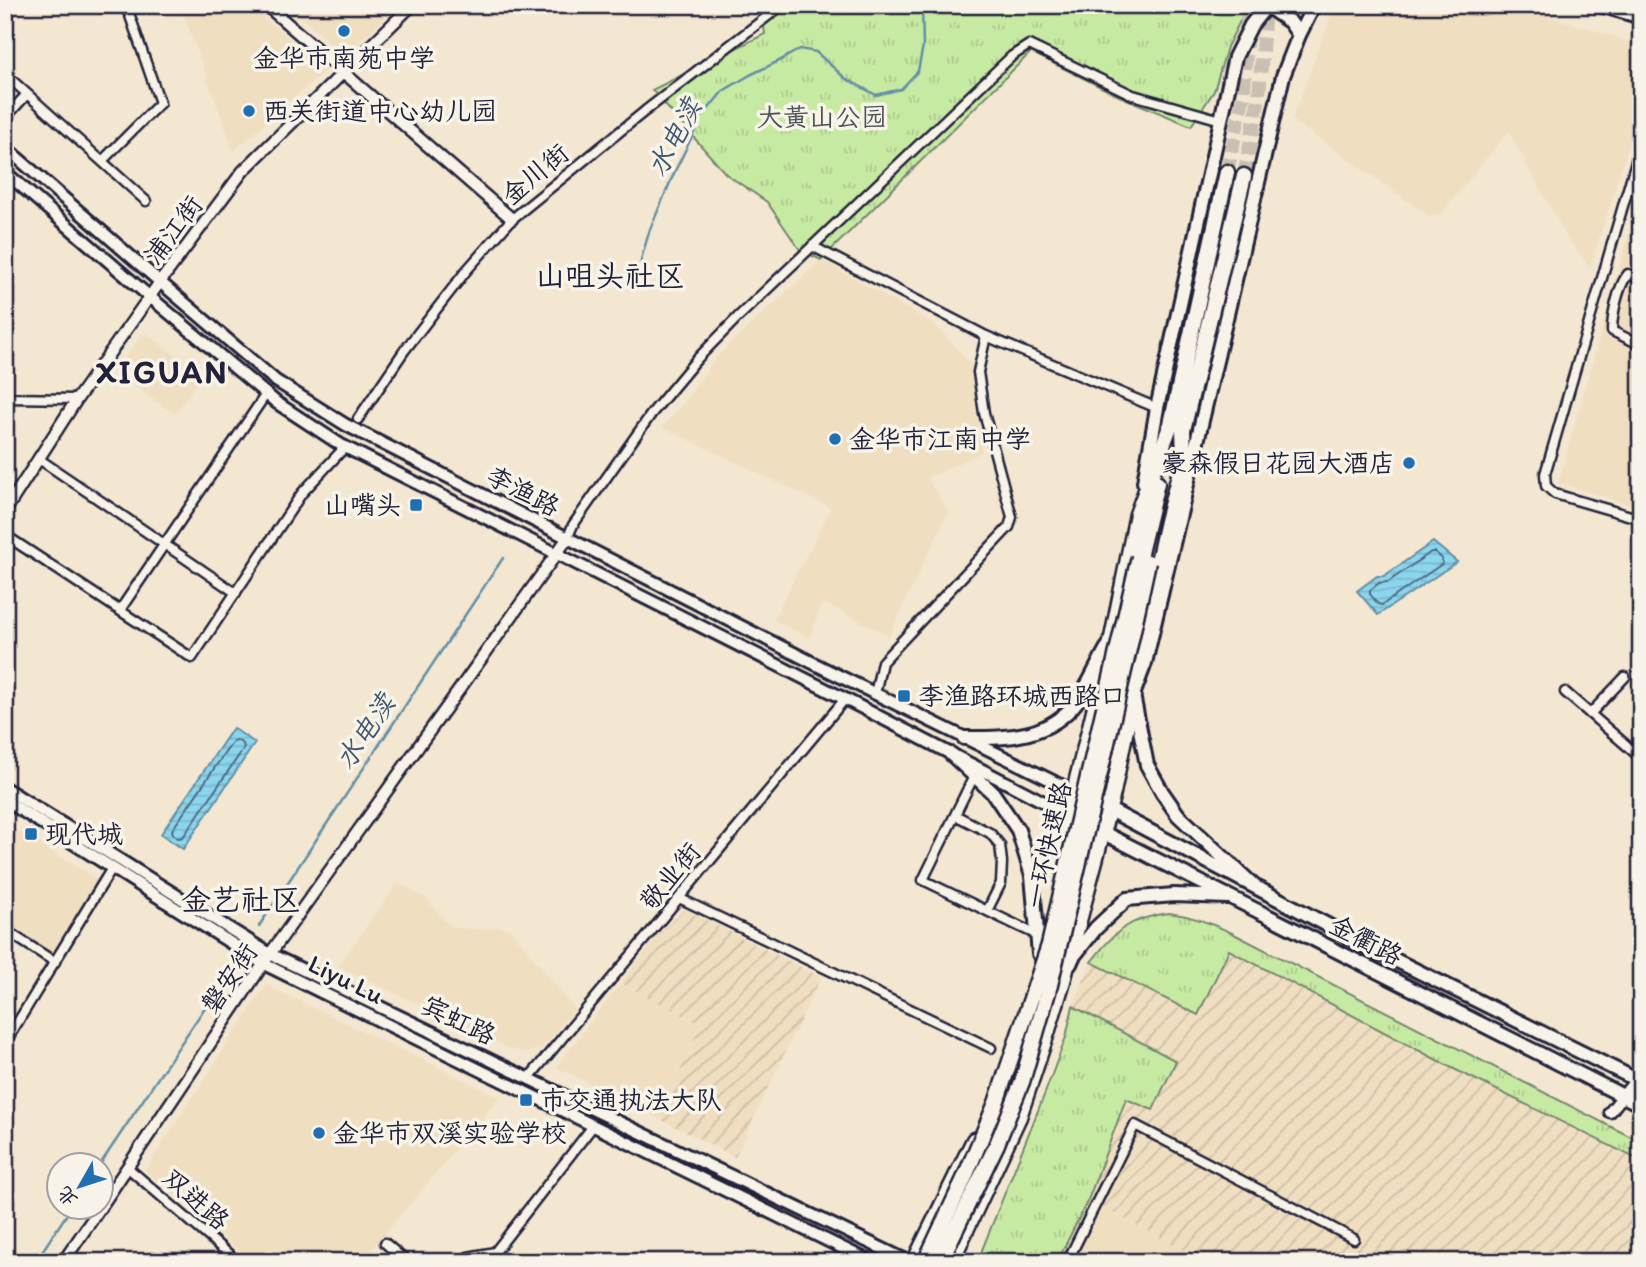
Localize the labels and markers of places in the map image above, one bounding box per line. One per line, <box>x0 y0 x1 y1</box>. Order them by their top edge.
marker: 金华市南苑中学 <box>336 23 352 39</box>
place label: 金华市南苑中学 <box>253 42 435 74</box>
place label: 西关街道中心幼儿园 <box>263 95 497 127</box>
marker: 西关街道中心幼儿园 <box>241 103 257 119</box>
place label: 金华市江南中学 <box>849 423 1031 455</box>
marker: 金华市江南中学 <box>827 431 843 447</box>
place label: 豪森假日花园大酒店 <box>1161 447 1395 479</box>
marker: 豪森假日花园大酒店 <box>1401 455 1417 471</box>
place label: 山嘴头 <box>324 489 402 521</box>
marker: 山嘴头 <box>408 497 424 513</box>
place label: 李渔路环城西路口 <box>918 680 1126 712</box>
marker: 李渔路环城西路口 <box>896 688 912 704</box>
place label: 现代城 <box>45 818 123 850</box>
marker: 现代城 <box>23 826 39 842</box>
place label: 市交通执法大队 <box>540 1084 722 1116</box>
marker: 市交通执法大队 <box>518 1092 534 1108</box>
place label: 金华市双溪实验学校 <box>333 1117 567 1149</box>
marker: 金华市双溪实验学校 <box>311 1125 327 1141</box>

